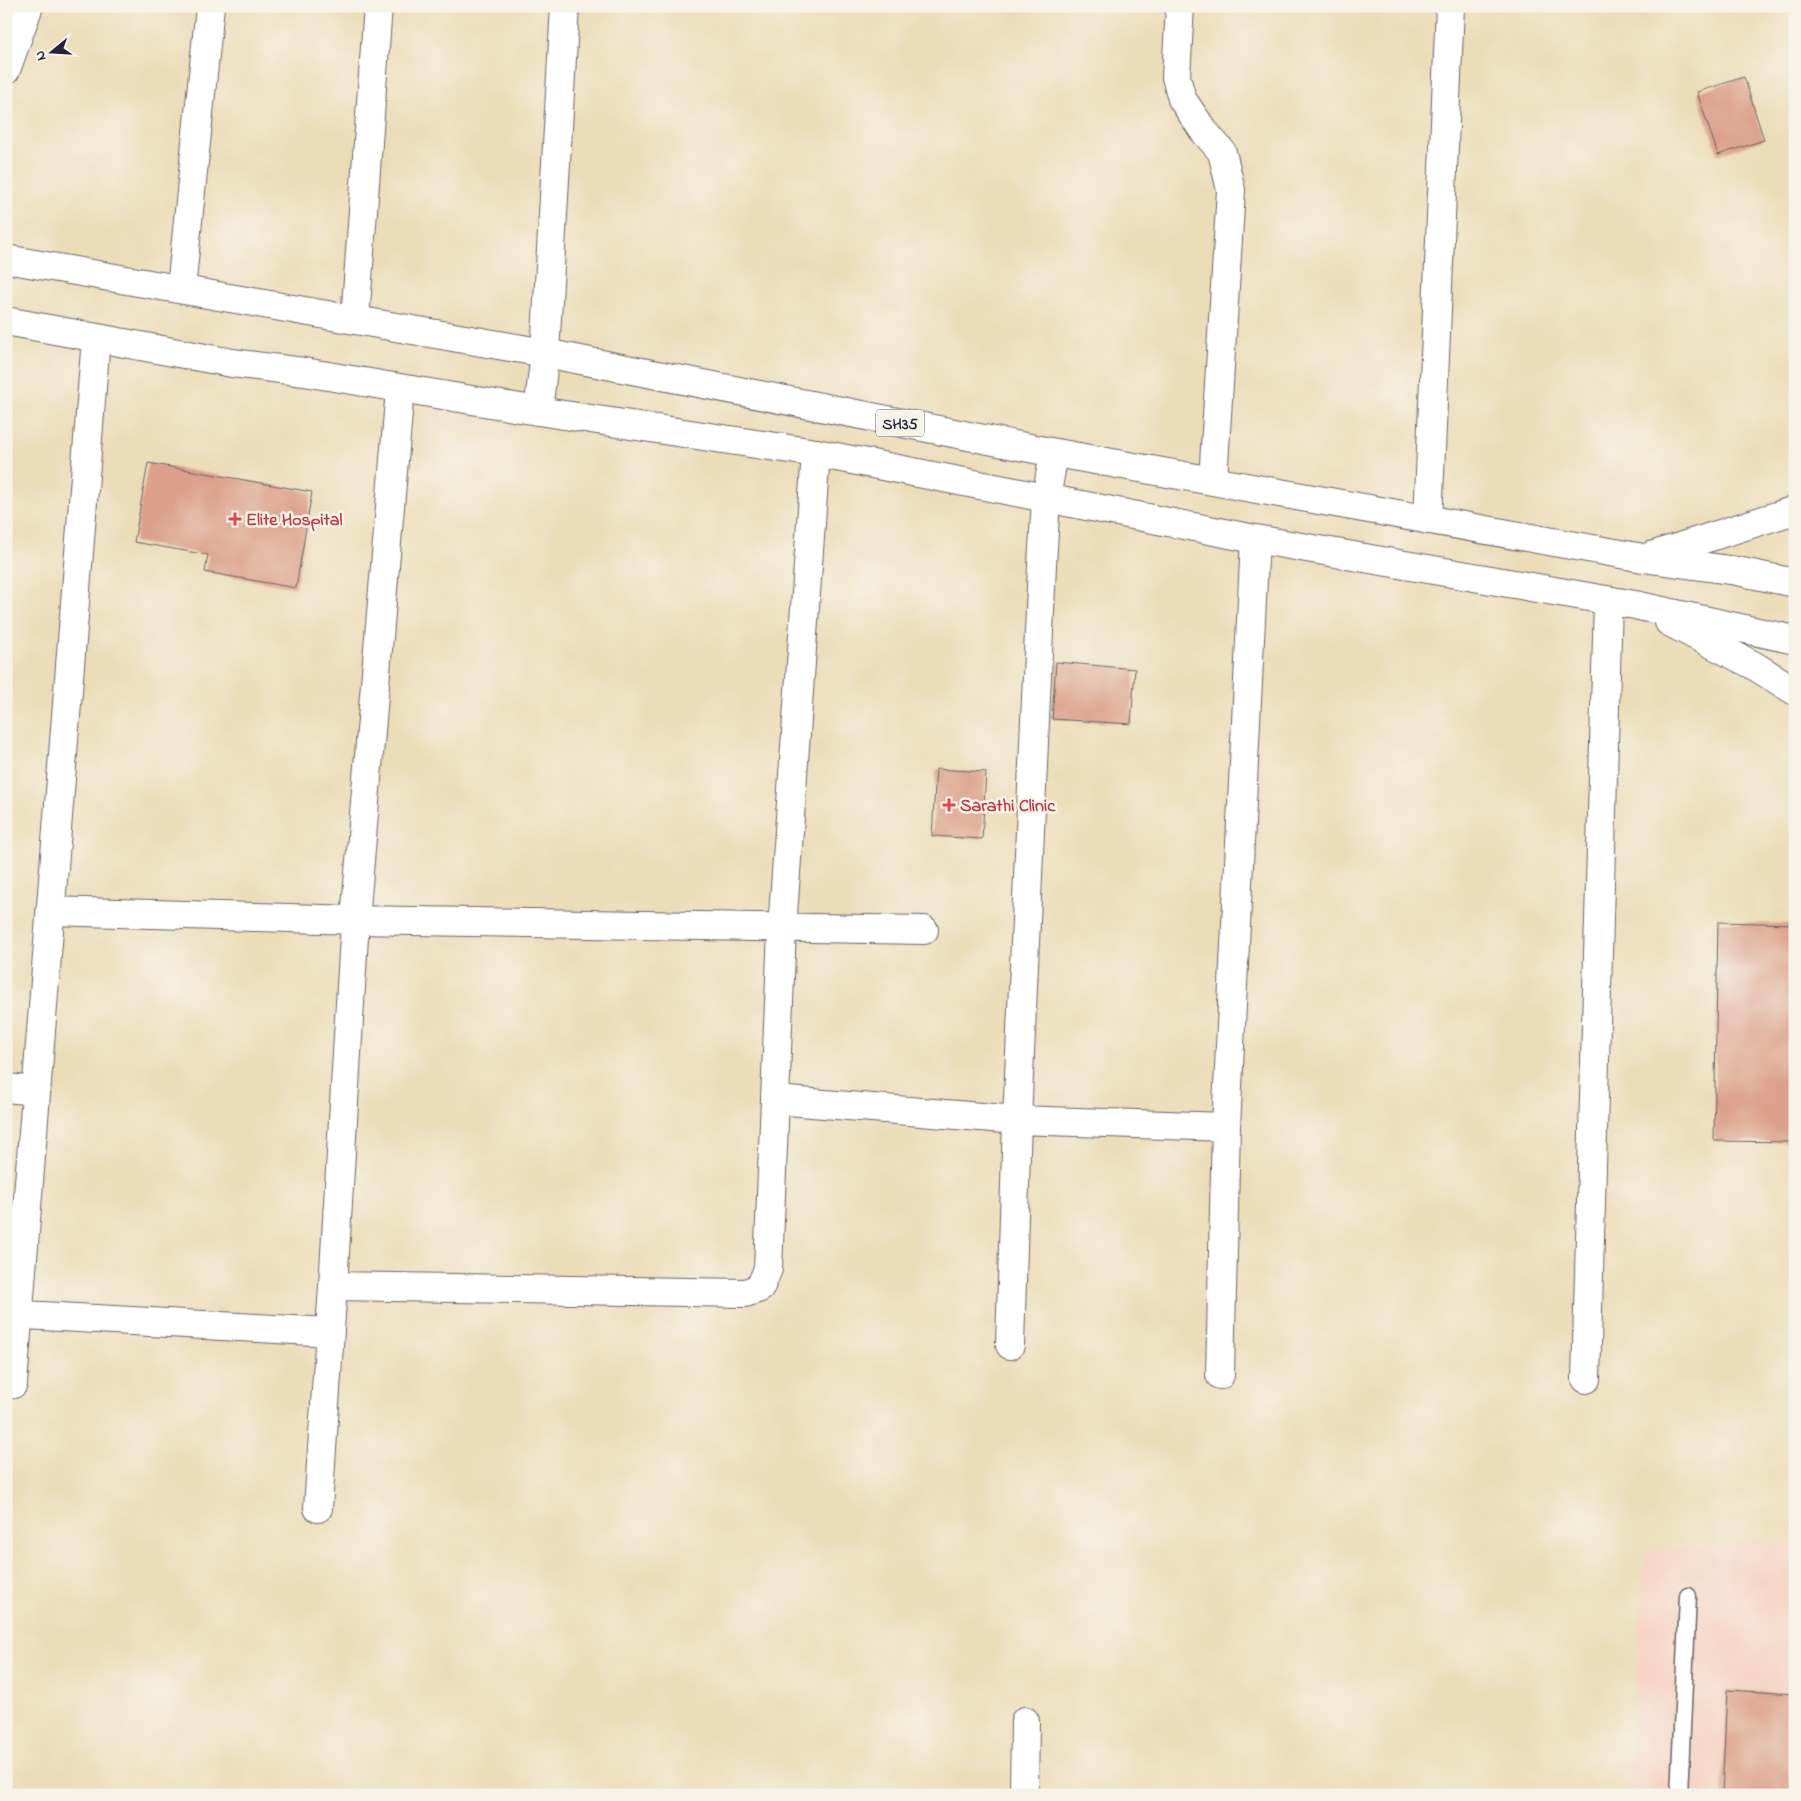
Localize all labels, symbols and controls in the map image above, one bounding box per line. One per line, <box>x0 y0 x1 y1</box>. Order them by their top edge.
north arrow <box>28 28 78 78</box>
text: N <box>30 48 53 63</box>
road number: SH35 <box>876 409 924 436</box>
place label: Elite Hospital <box>246 508 343 534</box>
marker: Elite Hospital <box>228 512 242 526</box>
place label: Sarathi Clinic <box>960 794 1056 820</box>
marker: Sarathi Clinic <box>942 798 956 812</box>

